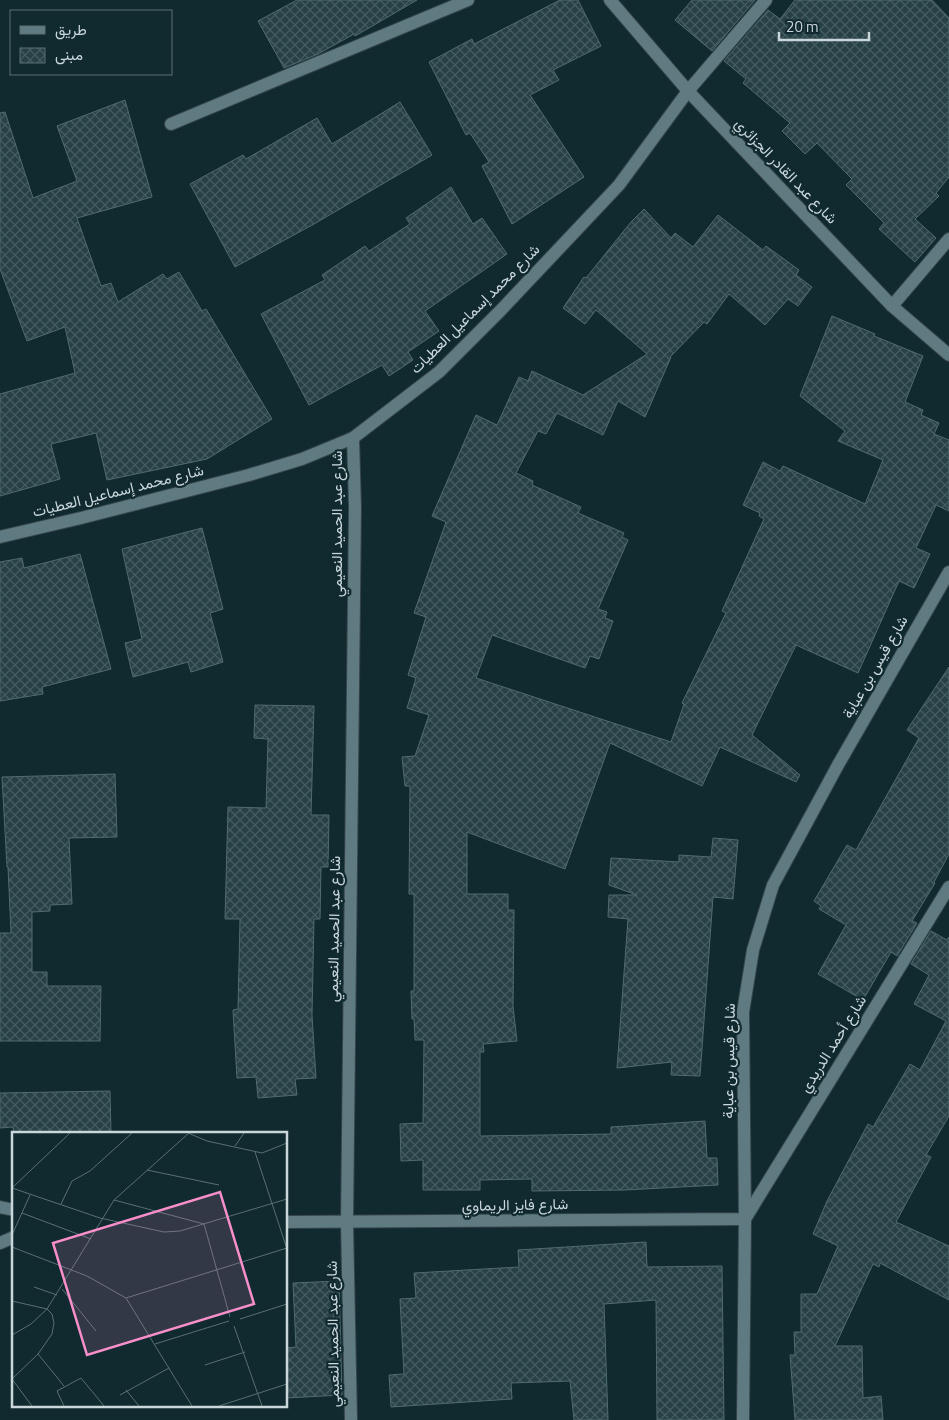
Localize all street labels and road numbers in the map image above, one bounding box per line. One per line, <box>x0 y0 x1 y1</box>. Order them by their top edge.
street label: شارع عبد القادر الجزائري <box>728 112 843 230</box>
street label: شارع محمد إسماعيل العطيات <box>404 238 545 379</box>
street label: شارع عبد الحميد النعيمي <box>325 451 350 597</box>
street label: شارع محمد إسماعيل العطيات <box>30 458 206 523</box>
street label: شارع قيس بن عباية <box>836 611 914 723</box>
street label: شارع عبد الحميد النعيمي <box>321 855 348 1002</box>
street label: شارع أحمد الدريدي <box>793 990 874 1098</box>
street label: شارع قيس بن عباية <box>716 1003 741 1119</box>
street label: شارع فايز الريماوي <box>462 1192 569 1219</box>
street label: شارع عبد الحميد النعيمي <box>320 1260 347 1407</box>

